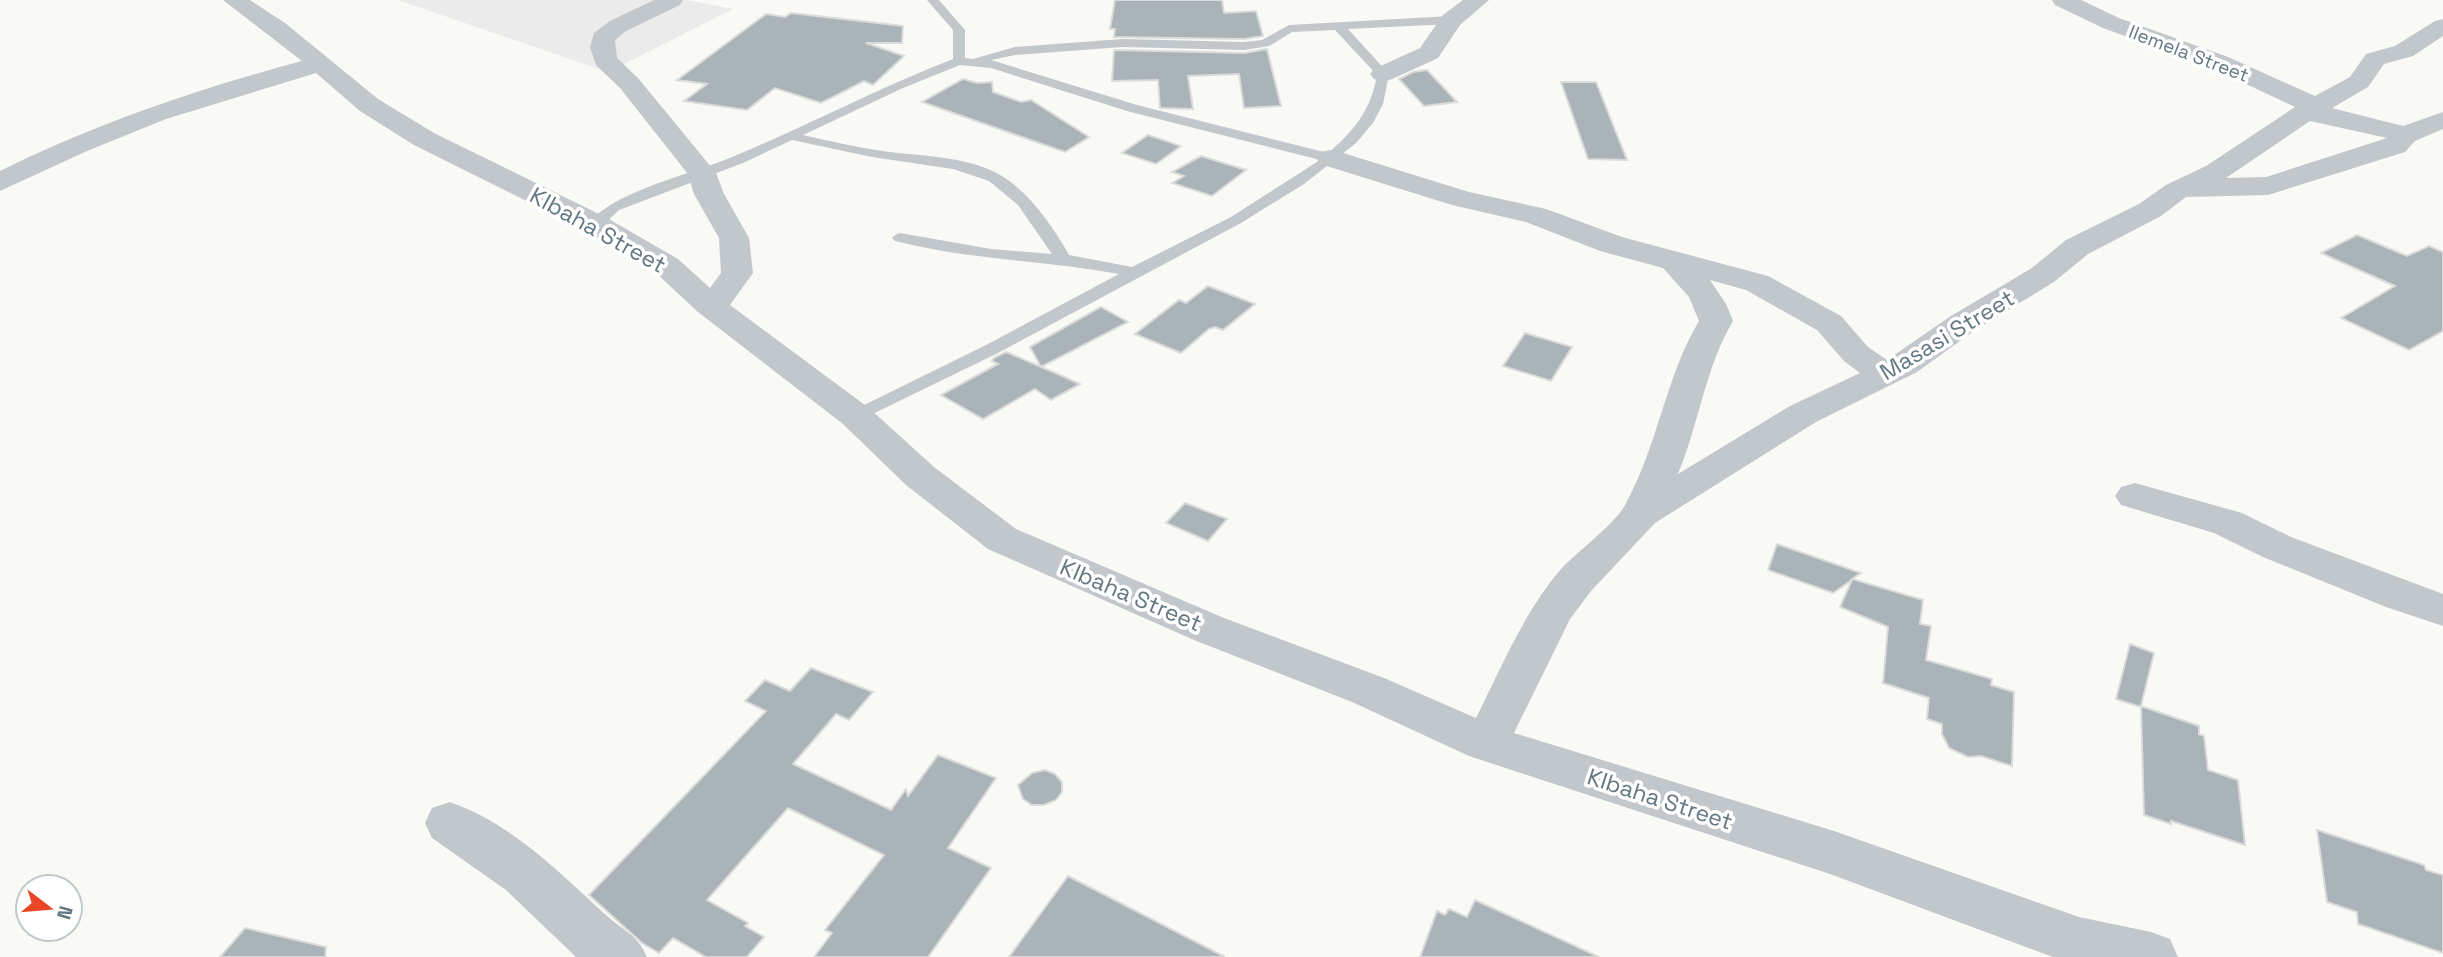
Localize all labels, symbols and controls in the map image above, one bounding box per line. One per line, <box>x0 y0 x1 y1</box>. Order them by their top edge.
street label: Ilemela Street <box>2125 19 2252 88</box>
street label: KIbaha Street <box>525 180 671 280</box>
street label: Masasi Street <box>1874 283 2020 387</box>
street label: KIbaha Street <box>1056 552 1206 638</box>
street label: KIbaha Street <box>1583 761 1737 837</box>
north arrow <box>14 873 84 943</box>
text: N <box>51 903 79 922</box>

